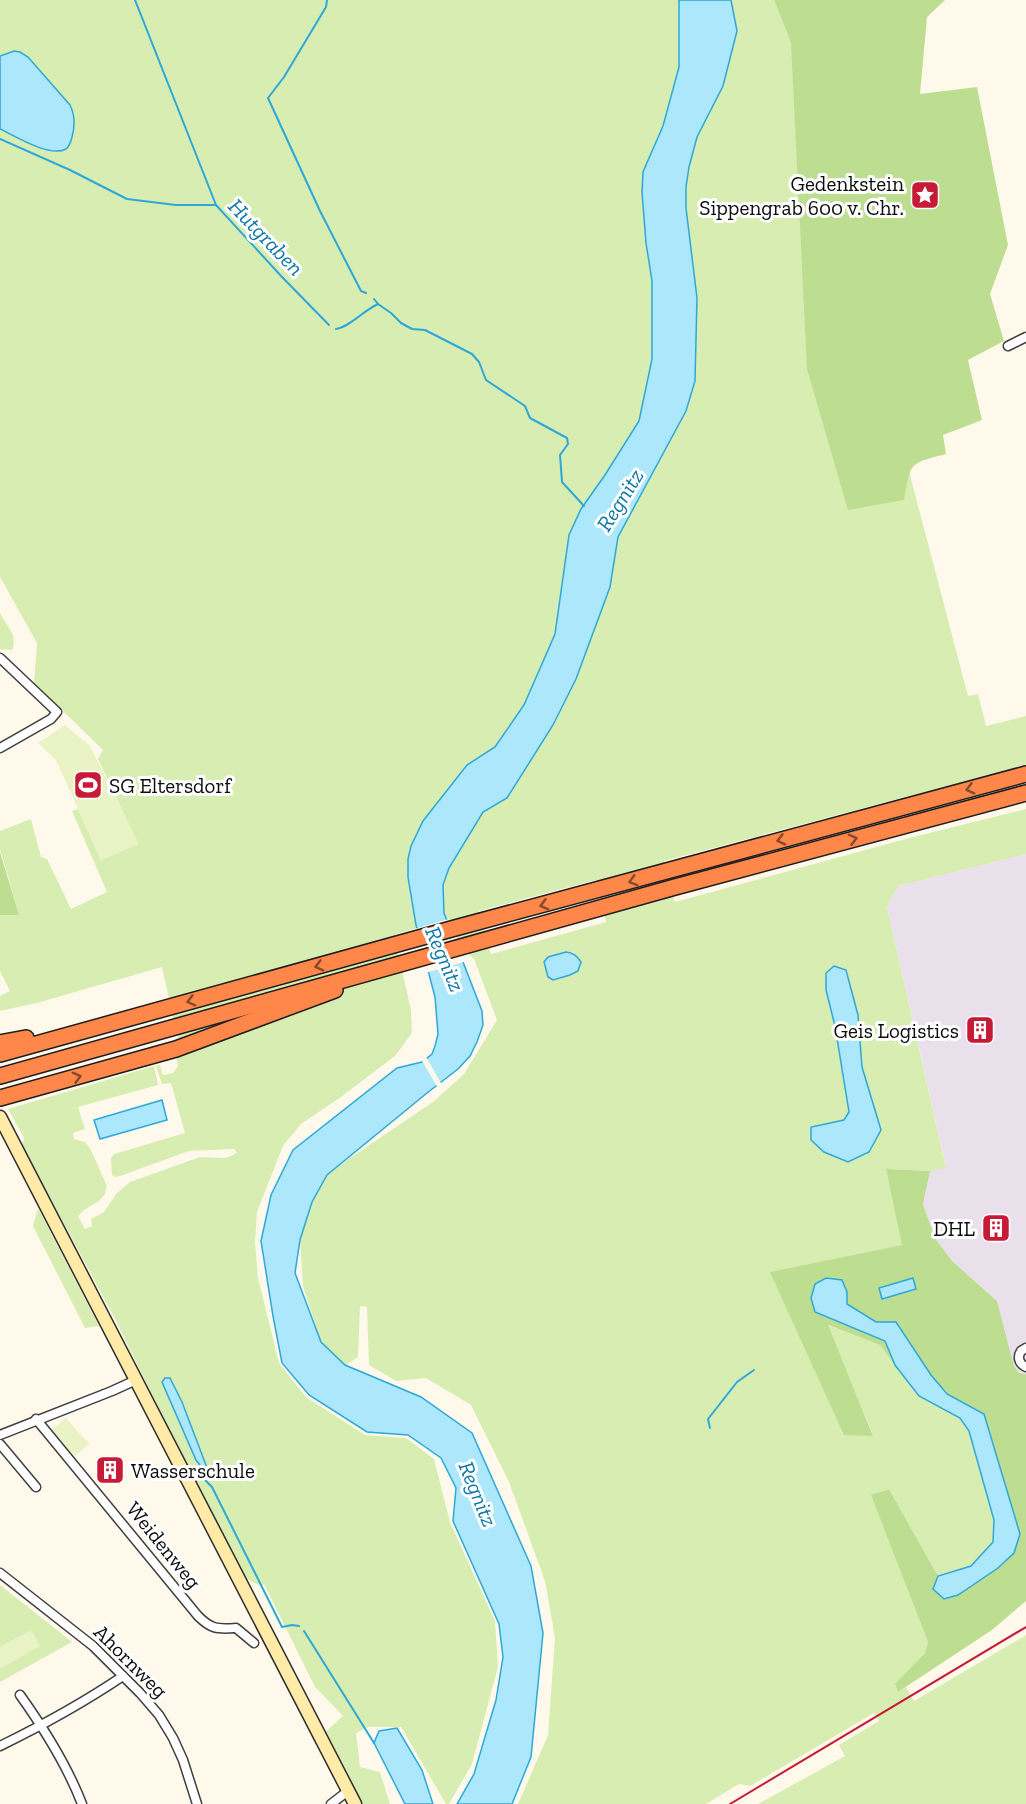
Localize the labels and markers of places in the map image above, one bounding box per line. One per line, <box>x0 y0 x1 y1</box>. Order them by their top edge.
place label: Gedenkstein Sippengrab 600 v. Chr. <box>699 171 904 220</box>
place icon: Gedenkstein Sippengrab 600 v. Chr. <box>909 179 941 211</box>
sports icon: SG Eltersdorf <box>72 769 104 801</box>
place label: SG Eltersdorf <box>109 773 232 798</box>
building icon: Geis Logistics <box>964 1014 996 1046</box>
place label: Geis Logistics <box>833 1018 959 1043</box>
building icon: DHL <box>980 1212 1012 1244</box>
place label: DHL <box>933 1216 976 1241</box>
building icon: Wasserschule <box>94 1454 126 1486</box>
place label: Wasserschule <box>131 1458 255 1483</box>

